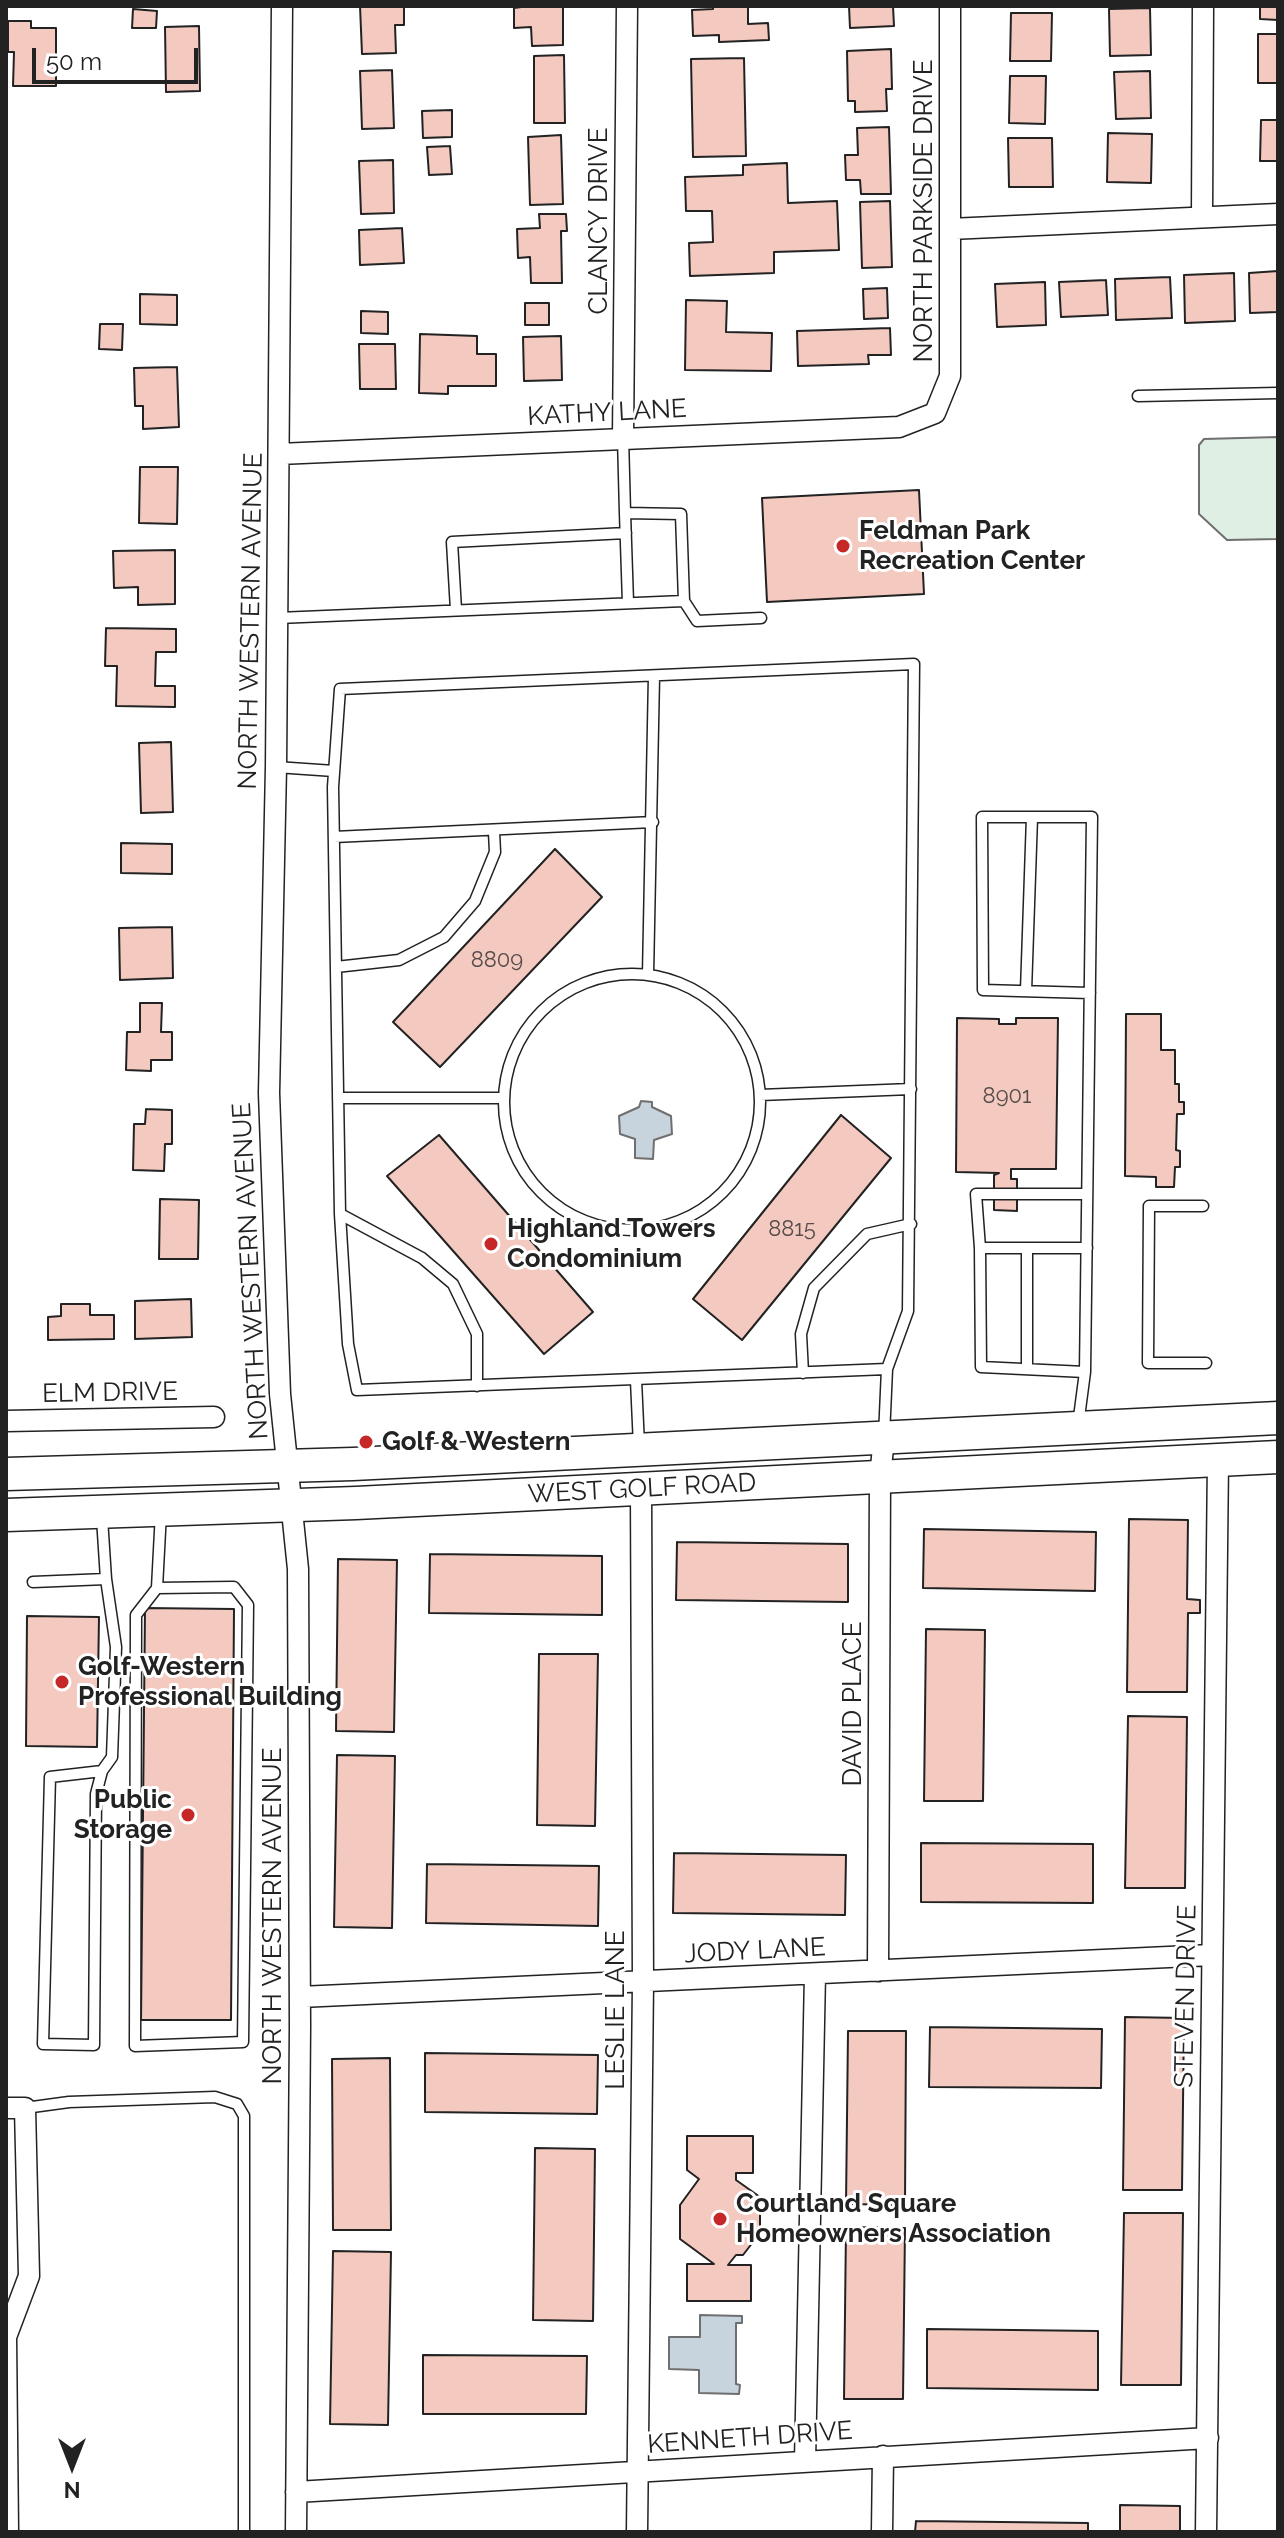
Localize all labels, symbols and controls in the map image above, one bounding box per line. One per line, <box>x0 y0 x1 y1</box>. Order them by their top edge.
scale bar <box>36 32 202 82</box>
text: 50 m <box>46 47 102 76</box>
street label: NORTH PARKSIDE DRIVE <box>908 59 940 363</box>
street label: CLANCY DRIVE <box>583 127 615 315</box>
street label: KATHY LANE <box>526 393 688 433</box>
street label: NORTH WESTERN AVENUE <box>232 452 270 790</box>
place label: Feldman Park Recreation Center <box>859 515 1085 576</box>
marker: Feldman Park Recreation Center <box>834 537 852 555</box>
house number: 8809 <box>471 947 523 973</box>
house number: 8901 <box>983 1083 1031 1109</box>
street label: NORTH WESTERN AVENUE <box>227 1102 275 1440</box>
place label: Highland Towers Condominium <box>507 1213 716 1274</box>
house number: 8815 <box>768 1216 816 1242</box>
marker: Highland Towers Condominium <box>482 1235 500 1253</box>
street label: ELM DRIVE <box>42 1376 178 1410</box>
place label: Golf & Western <box>382 1426 570 1458</box>
marker: Golf & Western <box>357 1433 375 1451</box>
street label: WEST GOLF ROAD <box>527 1467 757 1511</box>
street label: DAVID PLACE <box>837 1621 869 1787</box>
place label: Golf-Western Professional Building <box>78 1651 342 1712</box>
marker: Golf-Western Professional Building <box>53 1673 71 1691</box>
street label: NORTH WESTERN AVENUE <box>257 1747 289 2085</box>
place label: Public Storage <box>74 1784 172 1846</box>
marker: Public Storage <box>179 1806 197 1824</box>
street label: STEVEN DRIVE <box>1169 1904 1203 2088</box>
street label: LESLIE LANE <box>600 1930 632 2090</box>
street label: JODY LANE <box>683 1932 827 1970</box>
place label: Courtland Square Homeowners Association <box>736 2188 1051 2250</box>
marker: Courtland Square Homeowners Association <box>711 2210 729 2228</box>
street label: KENNETH DRIVE <box>646 2415 854 2461</box>
north arrow <box>32 2426 112 2506</box>
text: N <box>64 2477 80 2503</box>

